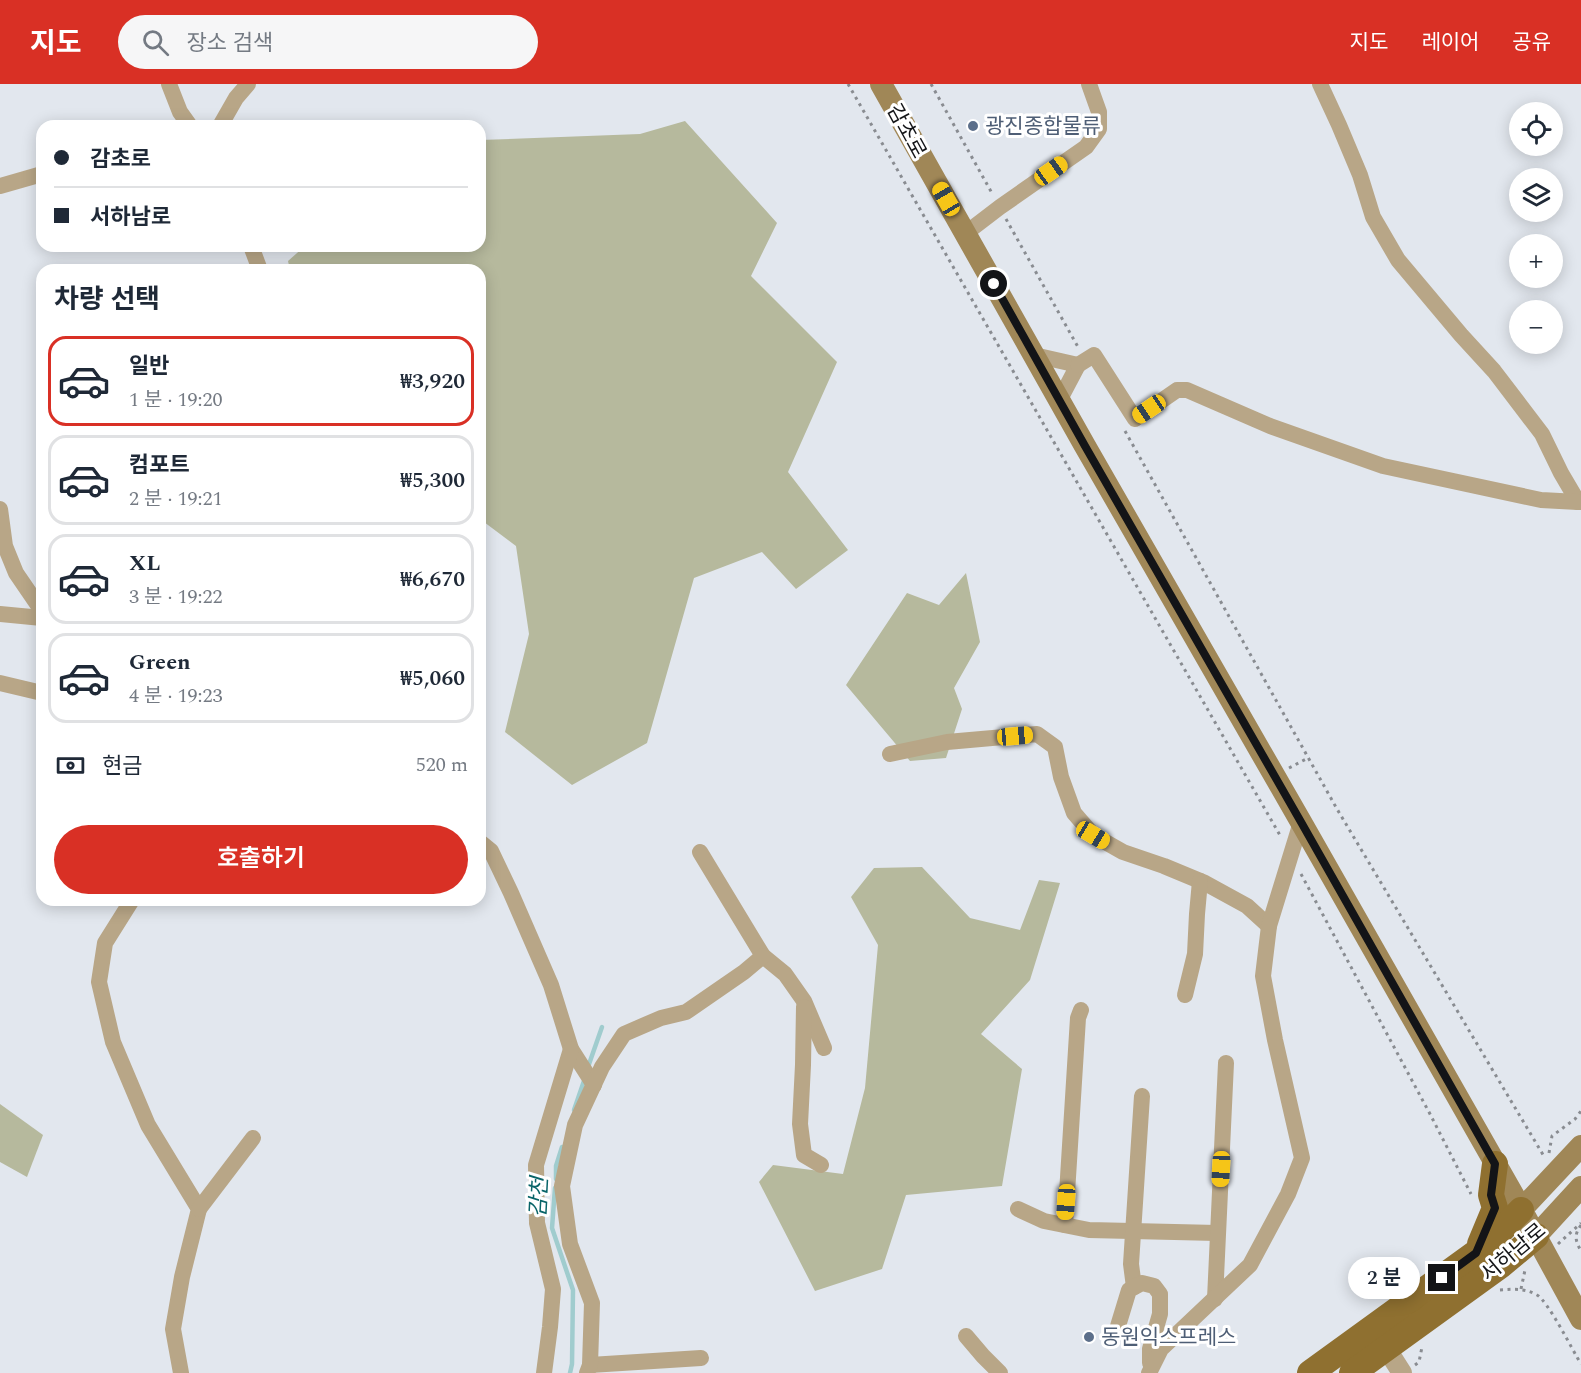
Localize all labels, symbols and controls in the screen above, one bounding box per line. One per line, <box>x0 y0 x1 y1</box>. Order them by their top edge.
search box <box>118 15 538 69</box>
text: 지도 <box>30 22 82 65</box>
icon: search <box>139 26 172 59</box>
text: 장소 검색 <box>187 27 273 60</box>
text: 지도 <box>1350 27 1388 59</box>
text: 레이어 <box>1421 27 1479 59</box>
text: 공유 <box>1512 27 1551 59</box>
street label: 감초로 <box>878 98 934 165</box>
map controls <box>1509 102 1563 354</box>
button: locate <box>1509 102 1563 156</box>
place label: 광진종합물류 <box>985 111 1101 143</box>
marker: 광진종합물류 <box>966 119 980 133</box>
text: 감초로 <box>90 143 151 176</box>
car <box>1031 153 1071 189</box>
button: layers <box>1509 168 1563 222</box>
car <box>929 179 963 219</box>
text: 서하남로 <box>90 201 171 234</box>
button: + <box>1509 234 1563 288</box>
route start <box>980 270 1007 297</box>
text: 차량 선택 <box>54 279 160 321</box>
button: − <box>1509 300 1563 354</box>
text: 일반 <box>129 350 169 383</box>
icon: car <box>57 354 111 408</box>
text: ₩3,920 <box>400 365 465 398</box>
text: 1 분 · 19:20 <box>129 385 222 415</box>
car <box>1129 391 1169 427</box>
text: 컴포트 <box>129 449 190 482</box>
icon: car <box>57 453 111 507</box>
text: ₩5,300 <box>400 464 465 497</box>
text: 2 분 · 19:21 <box>129 484 222 514</box>
text: XL <box>129 547 160 580</box>
icon: car <box>57 552 111 606</box>
text: ₩6,670 <box>400 563 465 596</box>
text: 3 분 · 19:22 <box>129 582 222 612</box>
text: Green <box>129 646 191 679</box>
icon: car <box>57 651 111 705</box>
text: ₩5,060 <box>400 662 465 695</box>
text: 4 분 · 19:23 <box>129 681 222 711</box>
car <box>996 725 1034 747</box>
icon: cash <box>54 749 87 782</box>
text: 현금 <box>102 750 142 783</box>
text: 520 m <box>416 750 468 780</box>
car <box>1073 818 1113 852</box>
button: 호출하기 <box>54 825 468 894</box>
car <box>1211 1151 1231 1187</box>
water label: 감천 <box>522 1173 557 1218</box>
car <box>1056 1183 1076 1221</box>
street label: 서하남로 <box>1474 1216 1554 1290</box>
callout: 2 분 <box>1349 1257 1421 1299</box>
text: 2 분 <box>1367 1263 1401 1293</box>
route end <box>1428 1264 1455 1291</box>
place label: 동원익스프레스 <box>1101 1322 1236 1354</box>
marker: 동원익스프레스 <box>1082 1330 1096 1344</box>

